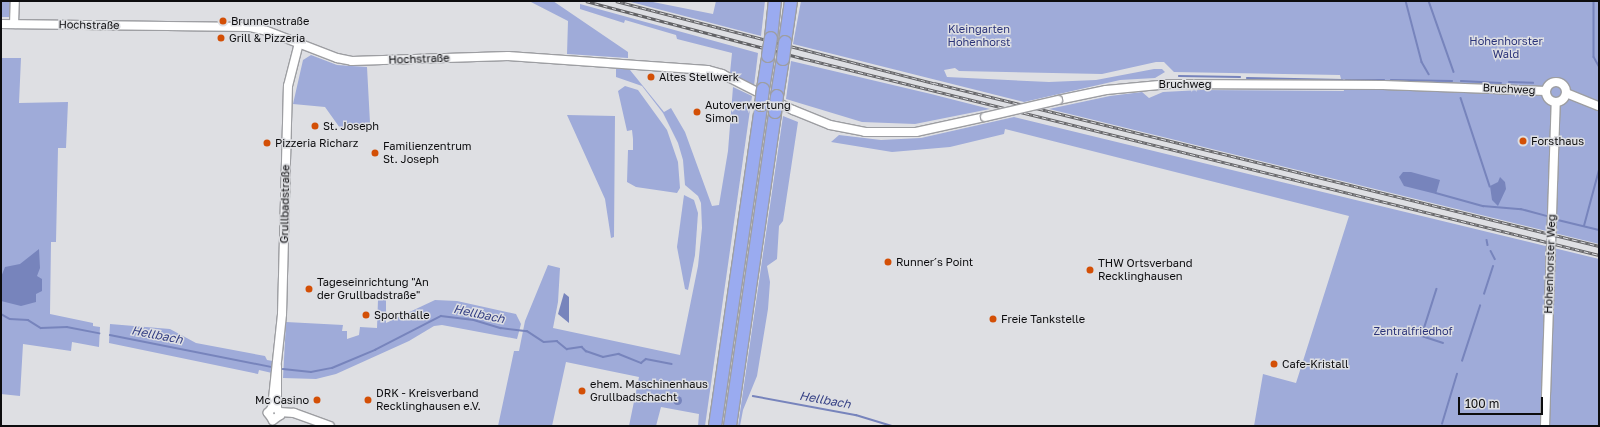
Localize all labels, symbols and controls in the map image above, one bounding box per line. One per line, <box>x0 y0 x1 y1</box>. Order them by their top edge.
place label: Brunnenstraße <box>231 14 309 28</box>
marker: Brunnenstraße <box>218 16 228 26</box>
street label: Hochstraße <box>58 18 120 32</box>
park label: Kleingarten Hohenhorst <box>948 23 1010 49</box>
place label: Grill & Pizzeria <box>229 31 305 45</box>
marker: Grill & Pizzeria <box>216 33 226 43</box>
park label: Hohenhorster Wald <box>1469 35 1543 61</box>
street label: Hochstraße <box>388 51 450 67</box>
place label: Altes Stellwerk <box>659 70 739 84</box>
marker: Altes Stellwerk <box>646 72 656 82</box>
street label: Bruchweg <box>1159 77 1211 91</box>
street label: Bruchweg <box>1482 81 1536 97</box>
place label: Autoverwertung Simon <box>705 99 791 125</box>
marker: Autoverwertung Simon <box>692 107 702 117</box>
place label: St. Joseph <box>323 119 379 133</box>
marker: St. Joseph <box>310 121 320 131</box>
place label: Forsthaus <box>1531 134 1584 148</box>
place label: Pizzeria Richarz <box>275 136 358 150</box>
marker: Forsthaus <box>1518 136 1528 146</box>
marker: Pizzeria Richarz <box>262 138 272 148</box>
place label: Familienzentrum St. Joseph <box>383 140 472 166</box>
marker: Familienzentrum St. Joseph <box>370 148 380 158</box>
street label: Grullbadstraße <box>278 164 292 244</box>
street label: Hohenhorster Weg <box>1542 214 1558 314</box>
place label: Runner´s Point <box>896 255 973 269</box>
marker: Runner´s Point <box>883 257 893 267</box>
place label: THW Ortsverband Recklinghausen <box>1098 257 1192 283</box>
marker: THW Ortsverband Recklinghausen <box>1085 265 1095 275</box>
place label: Tageseinrichtung "An der Grullbadstraße" <box>317 276 429 302</box>
marker: Tageseinrichtung "An der Grullbadstraße" <box>304 284 314 294</box>
water label: Hellbach <box>452 302 506 326</box>
place label: Sporthalle <box>374 308 430 322</box>
marker: Sporthalle <box>361 310 371 320</box>
place label: Freie Tankstelle <box>1001 312 1085 326</box>
marker: Freie Tankstelle <box>988 314 998 324</box>
water label: Hellbach <box>130 323 184 347</box>
park label: Zentralfriedhof <box>1373 324 1453 338</box>
place label: Cafe-Kristall <box>1282 357 1348 371</box>
marker: Cafe-Kristall <box>1269 359 1279 369</box>
place label: ehem. Maschinenhaus Grullbadschacht <box>590 378 708 404</box>
marker: ehem. Maschinenhaus Grullbadschacht <box>577 386 587 396</box>
place label: DRK - Kreisverband Recklinghausen e.V. <box>376 387 481 413</box>
water label: Hellbach <box>798 388 852 412</box>
scale bar <box>1460 389 1545 415</box>
place label: Mc Casino <box>255 393 309 407</box>
marker: Mc Casino <box>312 395 322 405</box>
marker: DRK - Kreisverband Recklinghausen e.V. <box>363 395 373 405</box>
text: 100 m <box>1465 396 1499 411</box>

